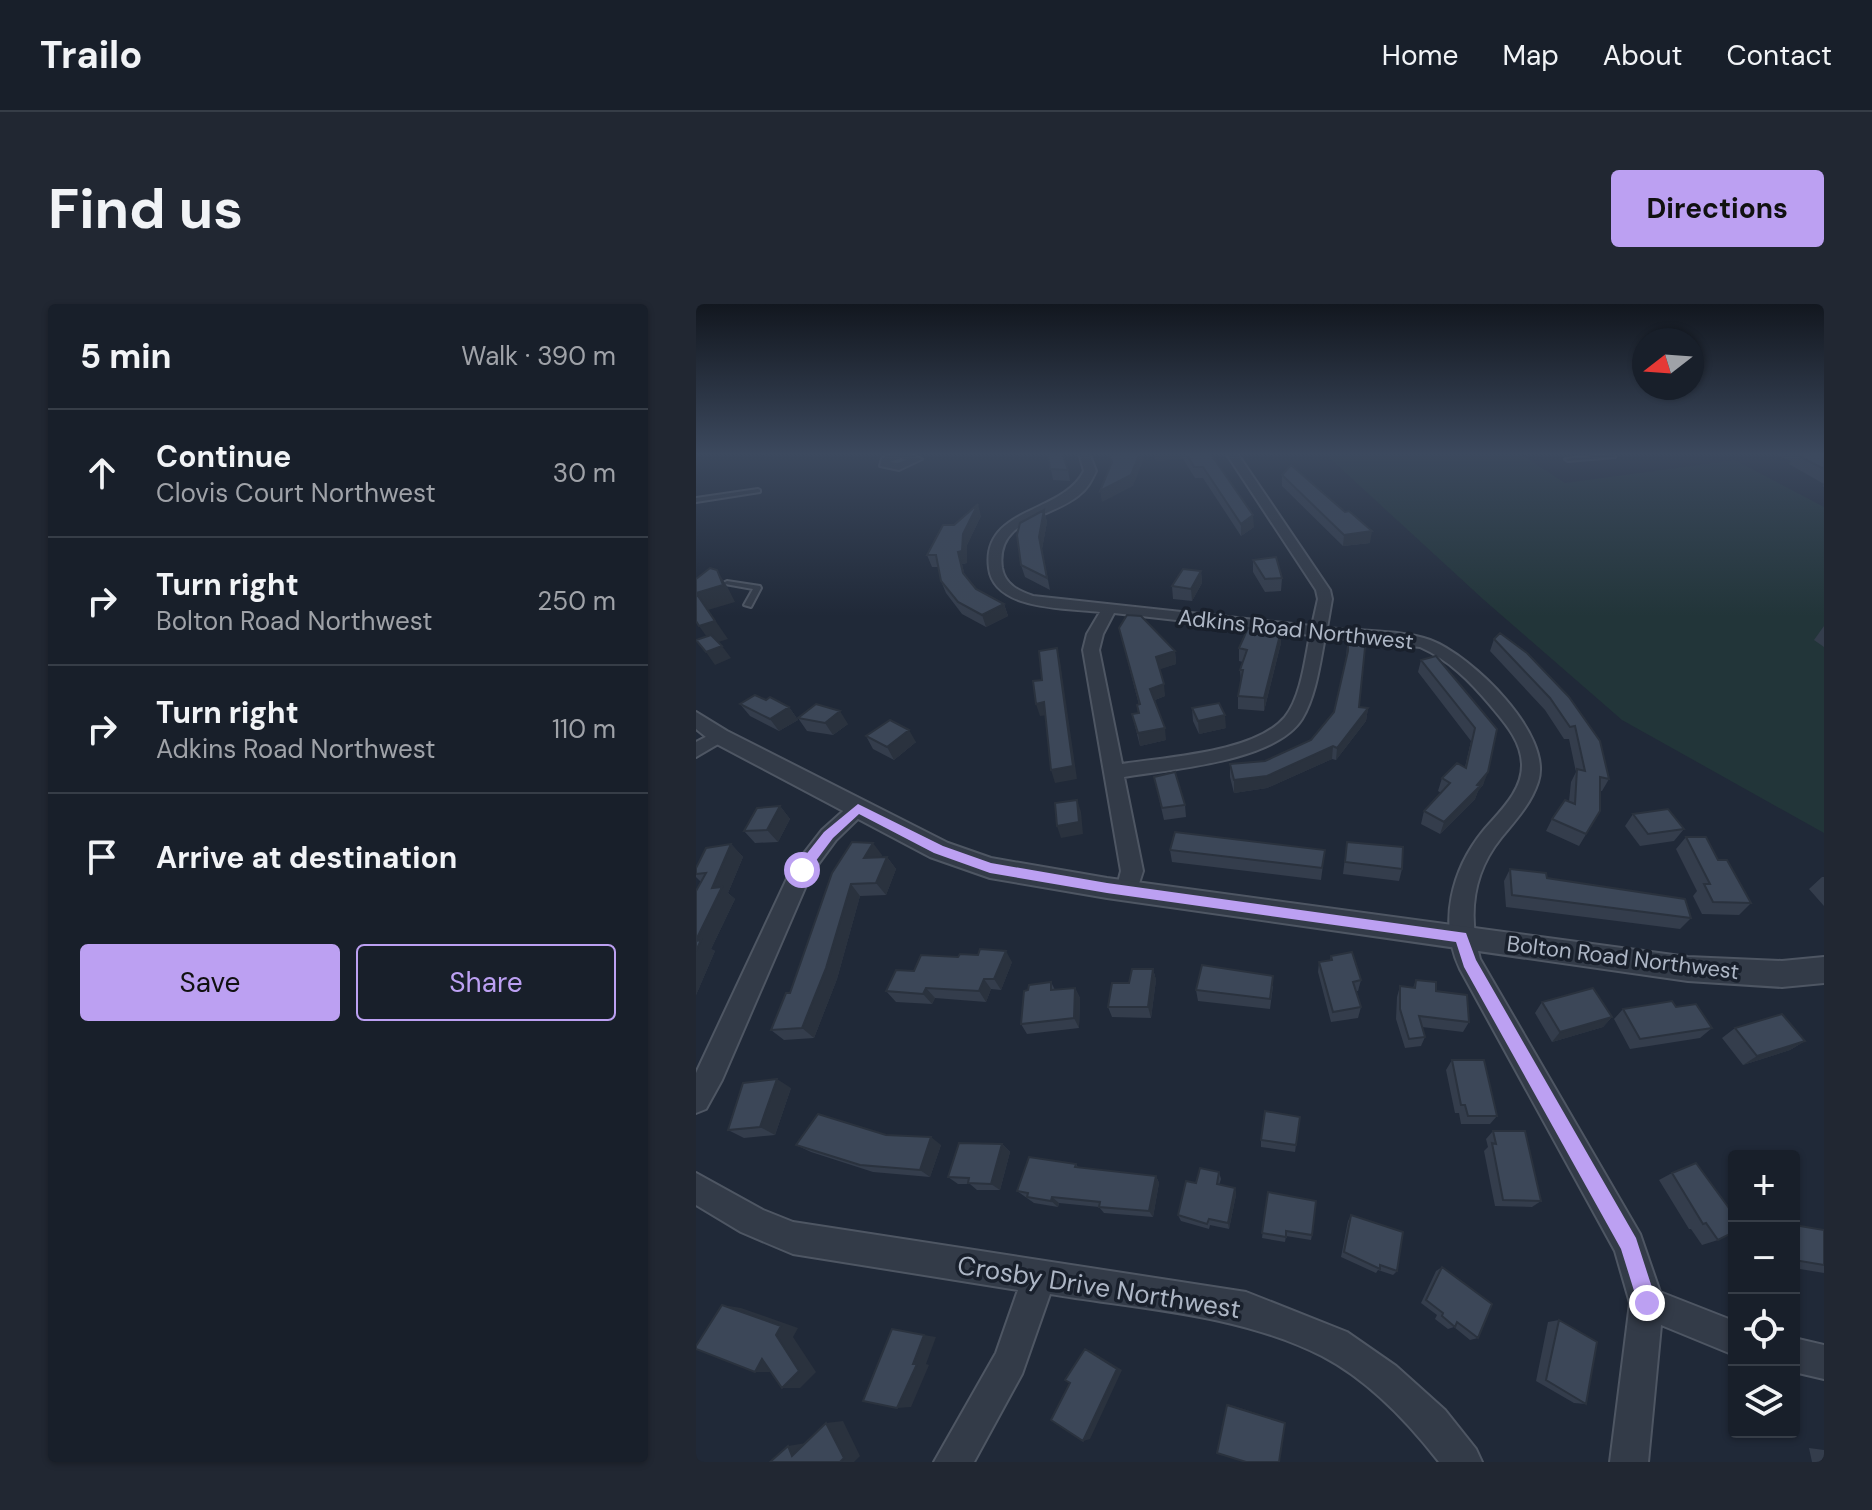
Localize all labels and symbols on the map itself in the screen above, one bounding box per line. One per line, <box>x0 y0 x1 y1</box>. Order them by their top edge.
north arrow <box>1632 328 1704 400</box>
street label: Adkins Road Northwest <box>1177 603 1415 656</box>
route start <box>784 852 820 888</box>
street label: Bolton Road Northwest <box>1505 929 1741 986</box>
street label: Crosby Drive Northwest <box>955 1248 1243 1326</box>
route end <box>1629 1285 1665 1321</box>

